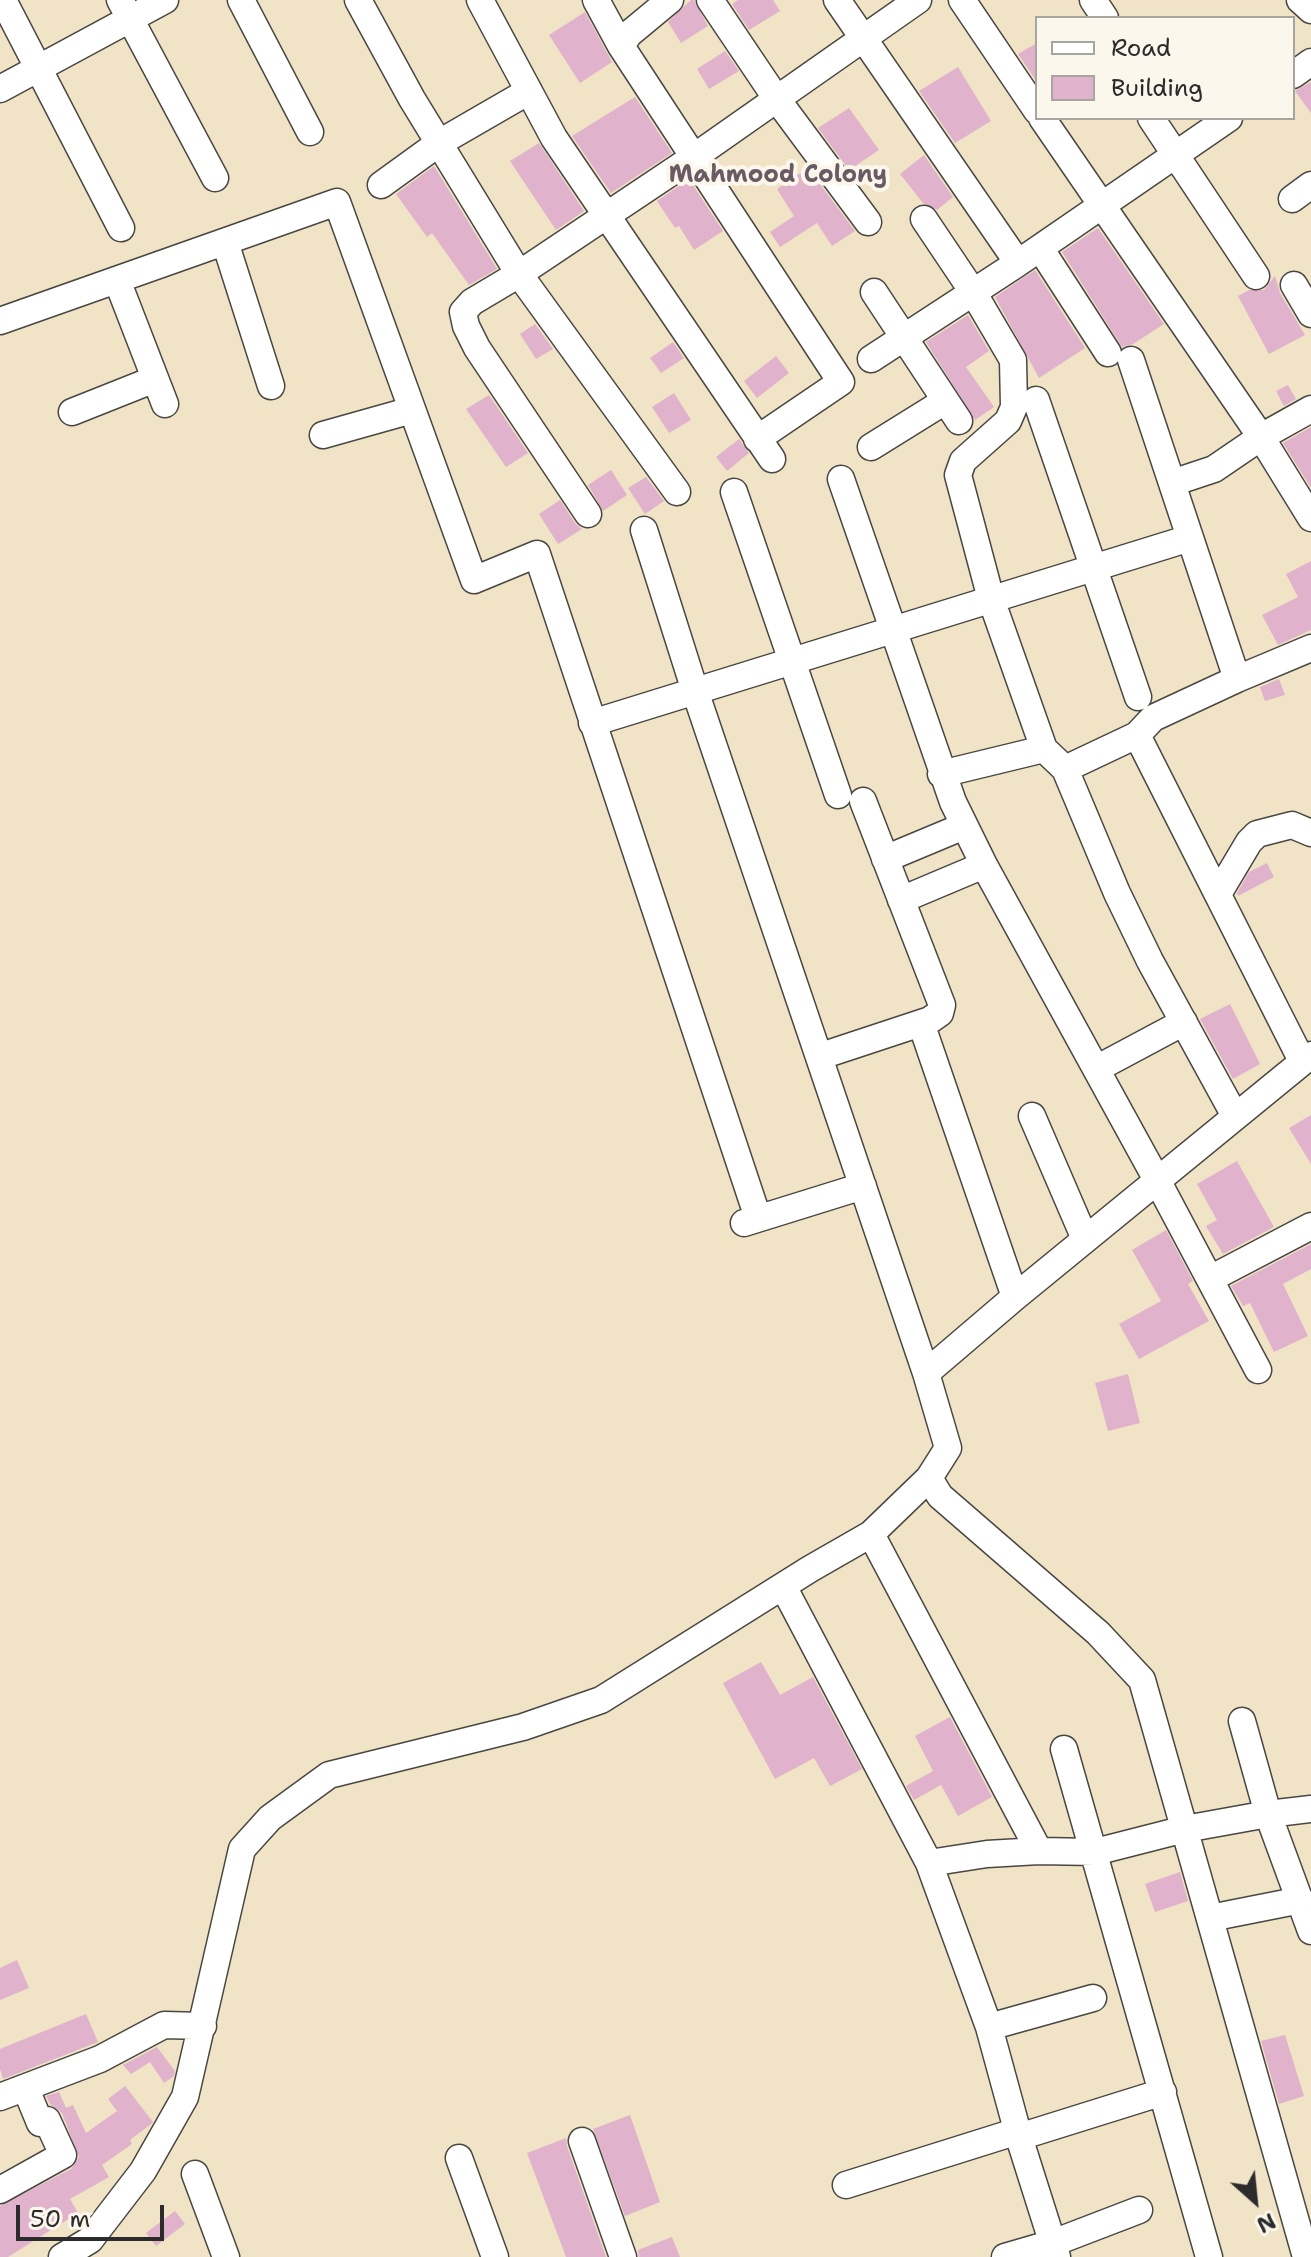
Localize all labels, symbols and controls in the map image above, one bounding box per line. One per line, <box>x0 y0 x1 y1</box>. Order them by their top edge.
legend <box>1035 16 1295 120</box>
text: Road <box>1111 32 1171 64</box>
text: Building <box>1111 72 1203 104</box>
district label: Mahmood Colony <box>669 162 887 190</box>
north arrow <box>1215 2161 1295 2241</box>
scale bar <box>20 2189 168 2239</box>
text: 50 m <box>30 2203 90 2235</box>
text: N <box>1252 2206 1280 2240</box>

